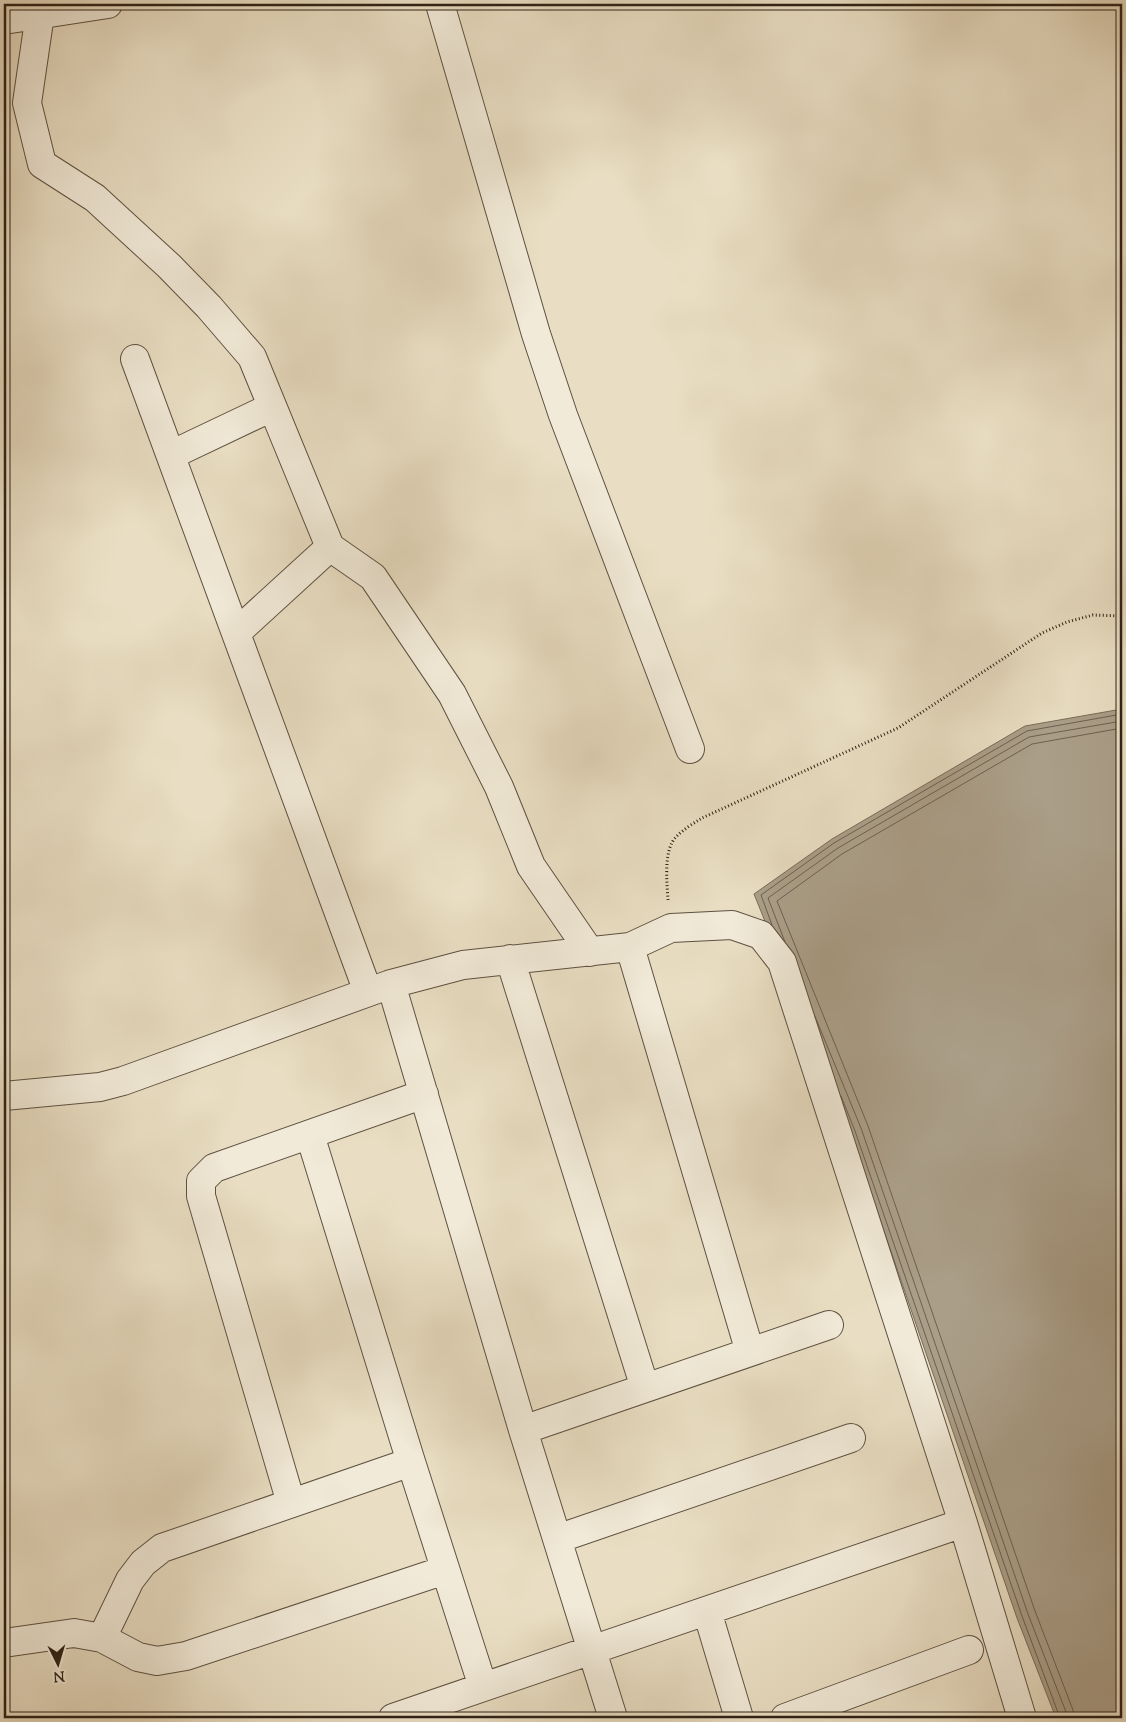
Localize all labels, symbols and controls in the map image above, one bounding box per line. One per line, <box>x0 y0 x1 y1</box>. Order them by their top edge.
north arrow <box>32 1640 82 1690</box>
text: N <box>53 1665 65 1685</box>

